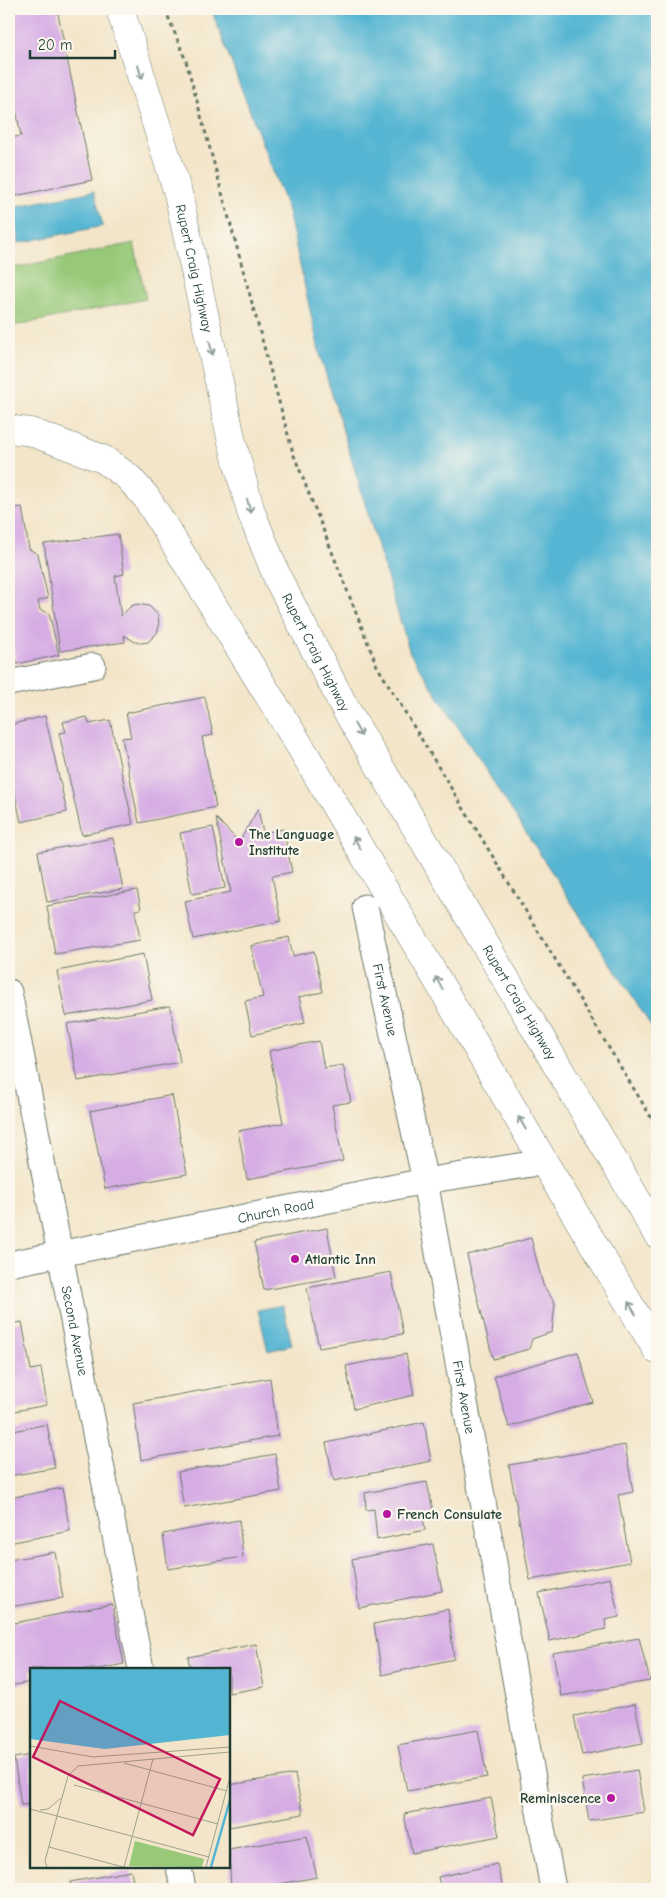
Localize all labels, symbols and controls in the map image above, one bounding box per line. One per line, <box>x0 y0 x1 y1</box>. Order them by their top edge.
scale bar <box>30 28 115 60</box>
text: 20 m <box>38 36 72 54</box>
one-way arrow <box>135 64 145 80</box>
street label: Rupert Craig Highway <box>172 203 216 335</box>
one-way arrow <box>207 339 216 355</box>
one-way arrow <box>245 497 255 513</box>
street label: Rupert Craig Highway <box>278 591 354 715</box>
one-way arrow <box>354 723 364 737</box>
place label: The Language Institute <box>249 826 334 859</box>
marker: The Language Institute <box>233 836 245 848</box>
one-way arrow <box>352 836 362 851</box>
street label: Rupert Craig Highway <box>479 942 560 1064</box>
street label: First Avenue <box>369 962 401 1038</box>
one-way arrow <box>434 977 444 991</box>
one-way arrow <box>516 1117 526 1131</box>
street label: Church Road <box>236 1195 316 1227</box>
place label: Atlantic Inn <box>305 1251 376 1268</box>
marker: Atlantic Inn <box>289 1253 301 1265</box>
street label: Second Avenue <box>57 1284 92 1377</box>
one-way arrow <box>627 1301 637 1315</box>
street label: First Avenue <box>449 1359 479 1435</box>
place label: French Consulate <box>397 1506 502 1523</box>
marker: French Consulate <box>381 1508 393 1520</box>
inset map <box>30 1668 230 1868</box>
place label: Reminiscence <box>520 1790 601 1807</box>
marker: Reminiscence <box>605 1792 617 1804</box>

